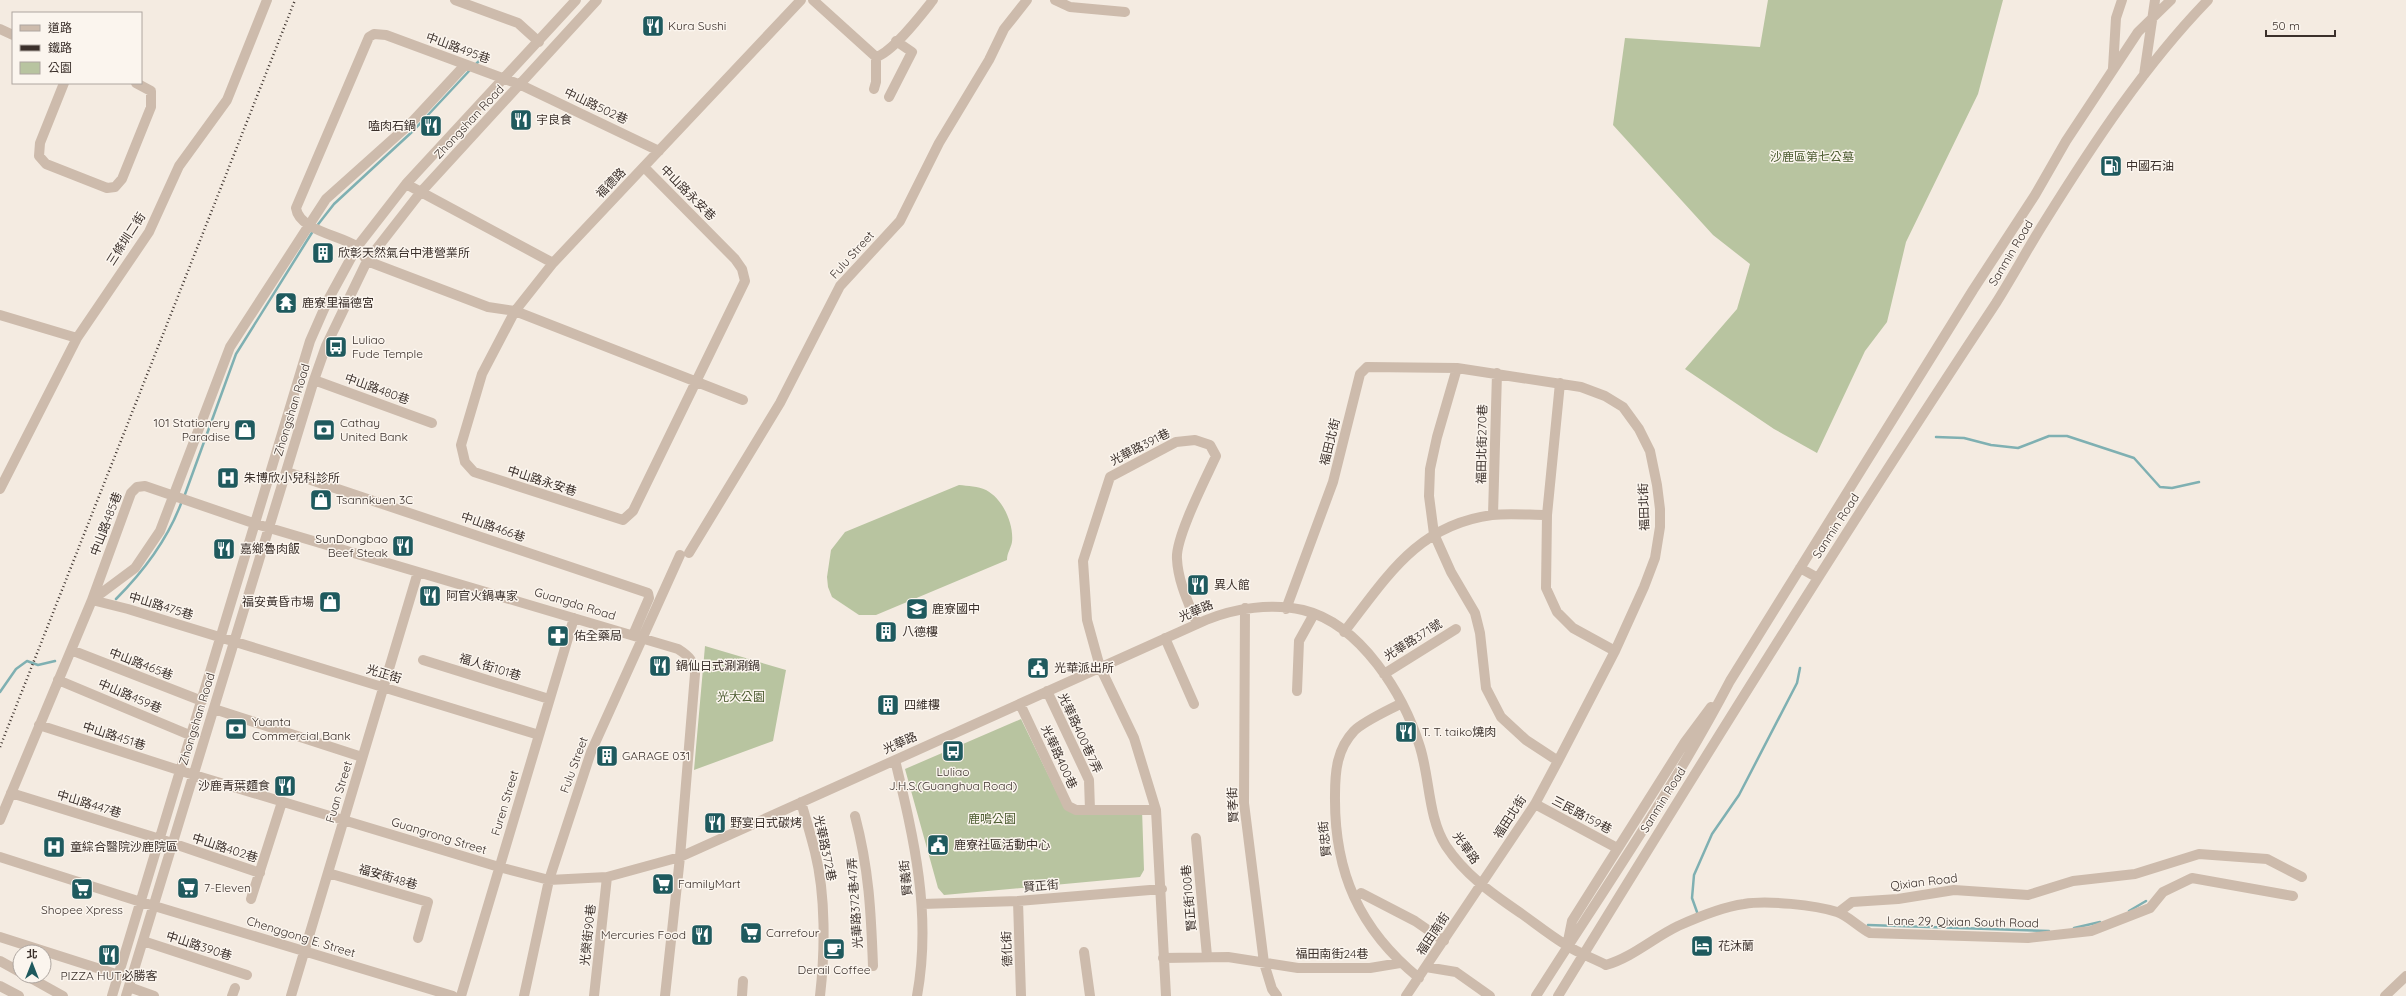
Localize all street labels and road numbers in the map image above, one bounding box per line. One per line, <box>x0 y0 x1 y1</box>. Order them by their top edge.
street label: 中山路495巷 <box>424 29 492 66</box>
street label: Zhongshan Road <box>430 82 507 162</box>
street label: 中山路502巷 <box>562 84 630 127</box>
street label: 中山路永安巷 <box>658 162 719 223</box>
street label: 福德路 <box>593 164 629 201</box>
street label: 三條圳二街 <box>103 209 148 268</box>
street label: Sanmin Road <box>1985 217 2036 289</box>
street label: Fulu Street <box>826 228 877 282</box>
street label: Zhongshan Road <box>270 362 313 458</box>
street label: 中山路480巷 <box>343 370 412 407</box>
street label: 福田北街270巷 <box>1473 404 1490 484</box>
street label: 福田北街 <box>1316 417 1343 467</box>
street label: 光華路391巷 <box>1107 425 1172 468</box>
street label: 中山路永安巷 <box>506 462 579 499</box>
street label: 福田北街 <box>1635 483 1652 531</box>
street label: 中山路485巷 <box>86 490 125 558</box>
street label: Sanmin Road <box>1809 490 1862 561</box>
street label: 中山路466巷 <box>459 508 527 545</box>
street label: Guangda Road <box>533 584 618 623</box>
street label: 中山路475巷 <box>127 589 195 622</box>
street label: 光華路 <box>1176 597 1215 624</box>
street label: 光華路371號 <box>1381 616 1444 663</box>
street label: 中山路465巷 <box>107 644 175 683</box>
street label: 福人街101巷 <box>457 650 523 683</box>
street label: 光正街 <box>365 661 404 686</box>
street label: Zhongshan Road <box>175 671 218 767</box>
street label: 中山路459巷 <box>96 675 164 716</box>
street label: 光華路400巷7弄 <box>1055 691 1105 775</box>
street label: 中山路451巷 <box>81 718 148 753</box>
street label: 光華路400巷 <box>1038 723 1080 791</box>
street label: 光華路 <box>880 728 919 757</box>
street label: Fulu Street <box>556 735 591 795</box>
street label: Fuan Street <box>322 759 355 825</box>
street label: Sanmin Road <box>1636 764 1689 835</box>
street label: Furen Street <box>487 768 522 837</box>
street label: 中山路447巷 <box>55 787 123 820</box>
street label: 賢孝街 <box>1224 787 1241 823</box>
street label: 福田北街 <box>1490 793 1529 841</box>
street label: 三民路159巷 <box>1550 793 1615 837</box>
street label: Guangrong Street <box>390 814 489 857</box>
street label: 光華路372巷 <box>811 814 840 882</box>
street label: 賢忠街 <box>1315 820 1334 858</box>
street label: 光華路 <box>1450 829 1483 867</box>
street label: 中山路402巷 <box>190 830 260 865</box>
street label: 光華路372巷47弄 <box>844 857 865 949</box>
street label: 賢義街 <box>896 859 915 897</box>
street label: 福安街48巷 <box>357 861 419 892</box>
street label: 賢正街100巷 <box>1178 864 1199 932</box>
street label: Qixian Road <box>1890 870 1958 893</box>
street label: 賢正街 <box>1022 876 1060 895</box>
street label: 光榮街90巷 <box>577 903 598 966</box>
street label: 福田南街 <box>1413 910 1452 958</box>
street label: Chenggong E. Street <box>245 913 357 960</box>
street label: Lane 29, Qixian South Road <box>1887 913 2039 930</box>
street label: 中山路390巷 <box>164 928 234 963</box>
street label: 德化街 <box>998 931 1015 967</box>
street label: 福田南街24巷 <box>1296 946 1368 961</box>

